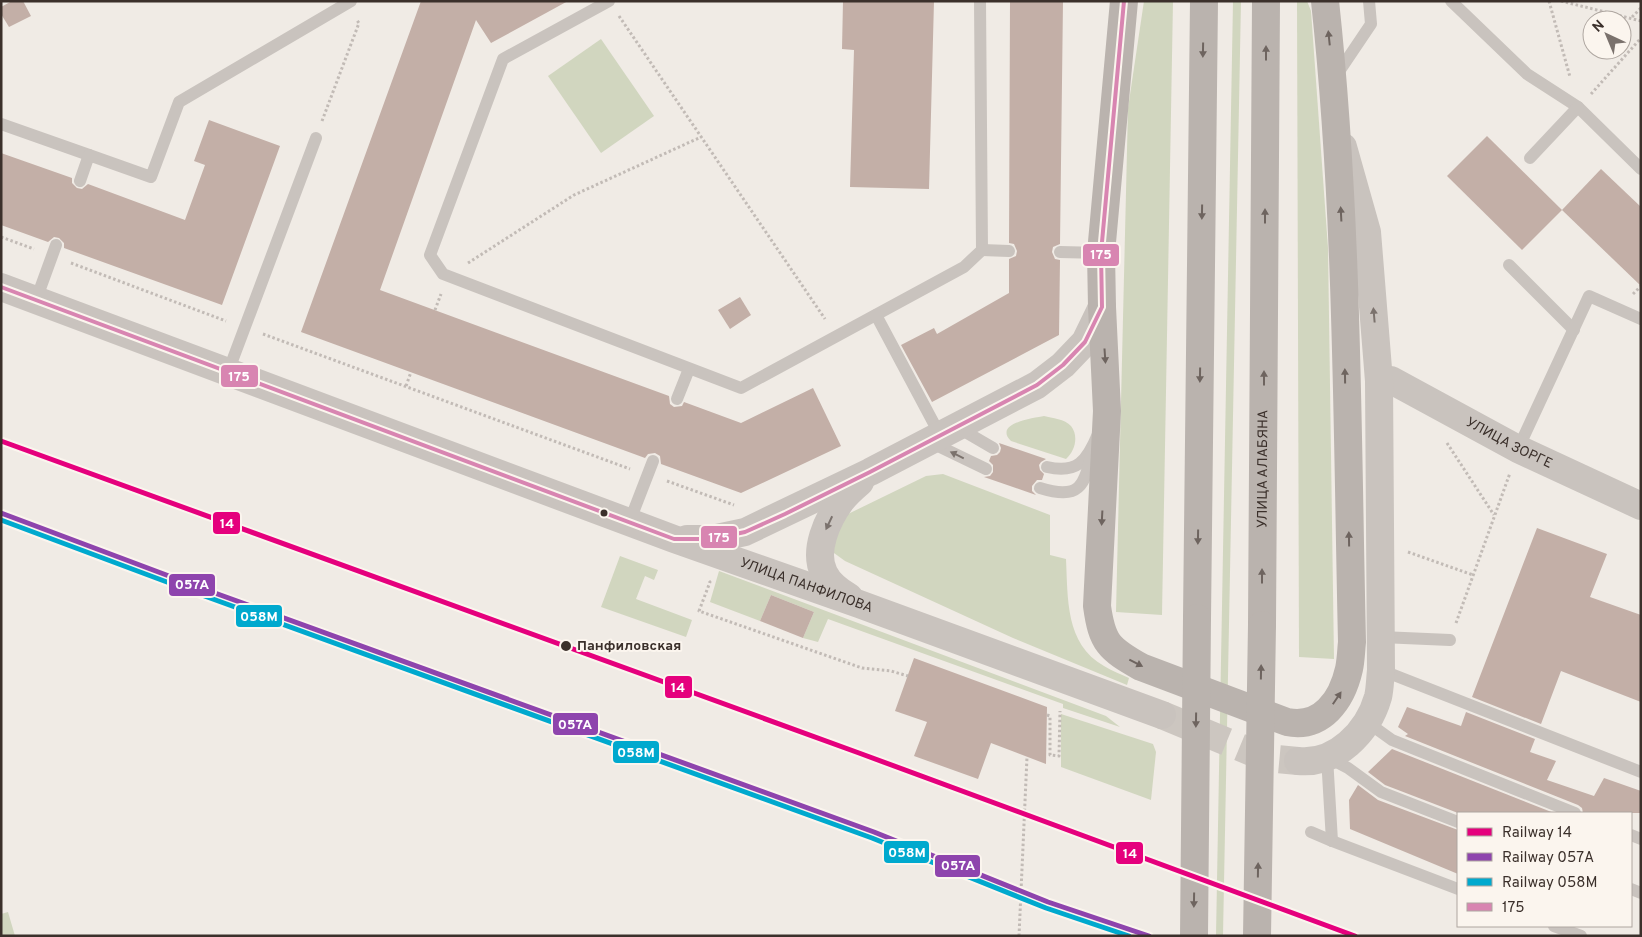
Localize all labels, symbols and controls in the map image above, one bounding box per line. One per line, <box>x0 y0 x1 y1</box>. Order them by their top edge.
north arrow <box>1582 10 1632 60</box>
text: N <box>1589 17 1609 36</box>
one-way arrow <box>1325 29 1333 45</box>
one-way arrow <box>1199 42 1207 58</box>
one-way arrow <box>1262 45 1270 61</box>
one-way arrow <box>1198 205 1206 221</box>
one-way arrow <box>1336 205 1344 221</box>
one-way arrow <box>1261 208 1269 224</box>
line badge: 175 <box>1082 243 1120 267</box>
text: 175 <box>1090 247 1112 264</box>
one-way arrow <box>1369 307 1377 323</box>
one-way arrow <box>1102 348 1110 364</box>
line badge: 175 <box>220 364 259 388</box>
one-way arrow <box>1196 367 1204 383</box>
one-way arrow <box>1341 368 1349 384</box>
text: 175 <box>228 369 250 386</box>
one-way arrow <box>1260 370 1268 386</box>
street label: УЛИЦА АЛАБЯНА <box>1254 410 1272 528</box>
street label: УЛИЦА ЗОРГЕ <box>1463 414 1555 472</box>
one-way arrow <box>950 451 964 459</box>
unlabelled marker <box>599 508 609 518</box>
one-way arrow <box>1097 510 1105 526</box>
line badge: 14 <box>212 511 241 535</box>
text: 14 <box>220 516 234 533</box>
one-way arrow <box>824 516 832 530</box>
line badge: 175 <box>700 525 738 549</box>
text: 175 <box>708 530 730 547</box>
one-way arrow <box>1194 530 1202 546</box>
one-way arrow <box>1345 530 1353 546</box>
street label: УЛИЦА ПАНФИЛОВА <box>738 554 875 617</box>
one-way arrow <box>1258 568 1266 584</box>
line badge: 057А <box>168 573 216 597</box>
text: 057А <box>175 577 209 594</box>
line badge: 058М <box>235 604 283 628</box>
text: 058М <box>240 609 278 626</box>
place label: Панфиловская <box>577 638 681 655</box>
marker: Панфиловская <box>559 639 573 653</box>
one-way arrow <box>1129 659 1143 667</box>
one-way arrow <box>1257 664 1265 680</box>
line badge: 14 <box>664 675 693 699</box>
text: 14 <box>671 680 685 697</box>
one-way arrow <box>1333 692 1342 705</box>
line badge: 057А <box>552 712 599 736</box>
one-way arrow <box>1192 712 1200 728</box>
text: 057А <box>558 717 592 734</box>
line badge: 058М <box>612 740 660 764</box>
text: 058М <box>617 745 655 762</box>
legend <box>1457 812 1632 927</box>
text: Railway 14 <box>1502 824 1572 843</box>
line badge: 058М <box>883 840 930 864</box>
line badge: 14 <box>1115 841 1144 865</box>
text: 058М <box>888 845 926 862</box>
text: 14 <box>1123 846 1137 863</box>
text: Railway 057А <box>1502 849 1594 868</box>
line badge: 057А <box>934 854 981 878</box>
text: 057А <box>941 858 975 875</box>
one-way arrow <box>1254 861 1262 877</box>
text: Railway 058М <box>1502 874 1598 893</box>
one-way arrow <box>1190 892 1198 908</box>
text: 175 <box>1502 899 1525 918</box>

